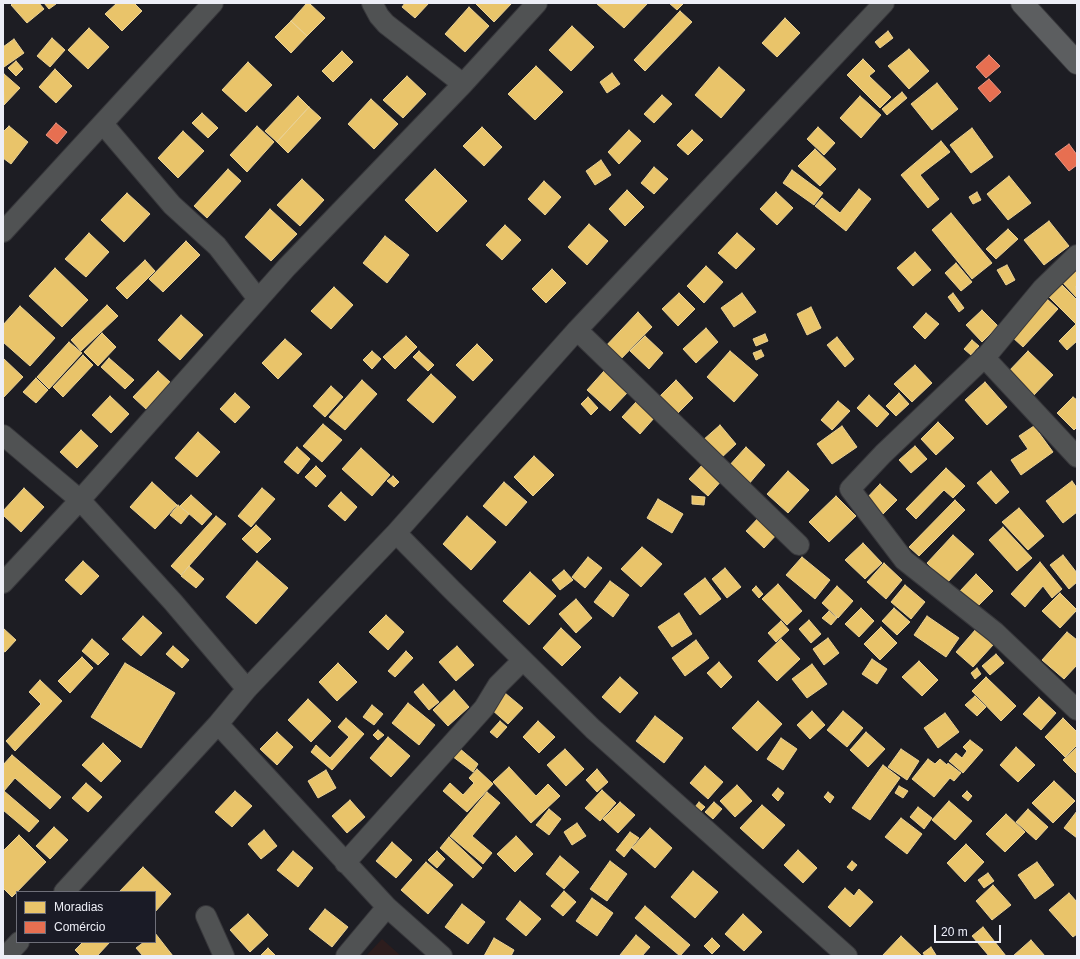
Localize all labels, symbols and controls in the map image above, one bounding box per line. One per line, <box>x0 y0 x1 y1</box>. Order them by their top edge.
legend <box>16 891 156 943</box>
text: Moradias <box>54 900 103 914</box>
scale bar <box>936 917 1003 943</box>
text: Comércio <box>54 920 105 934</box>
text: 20 m <box>941 925 968 939</box>

